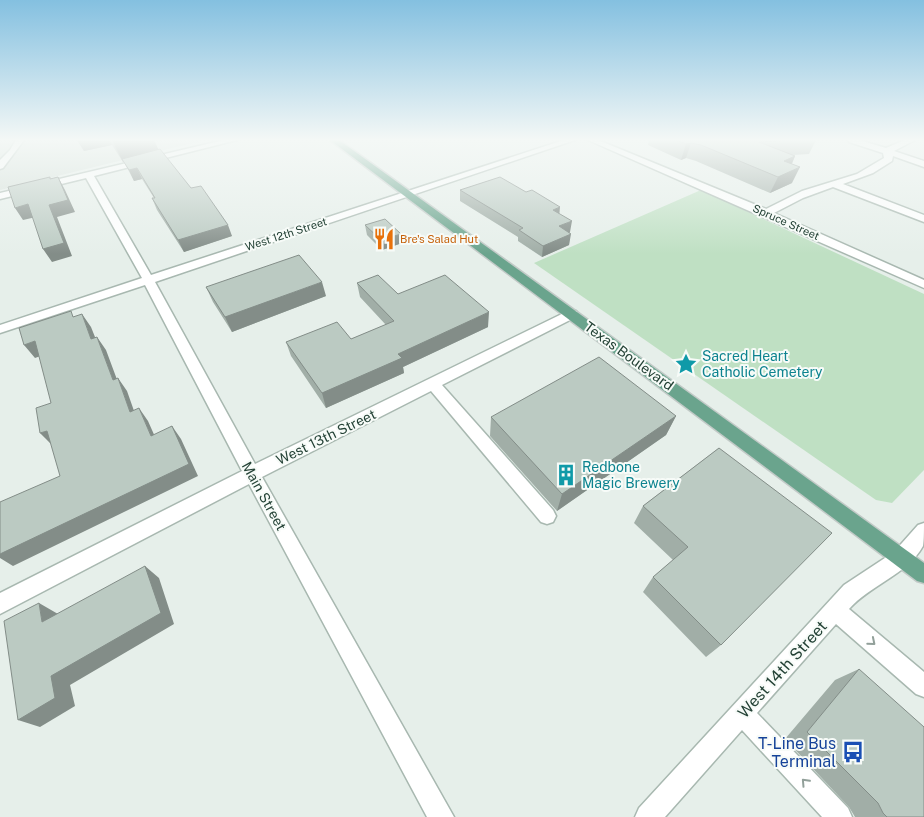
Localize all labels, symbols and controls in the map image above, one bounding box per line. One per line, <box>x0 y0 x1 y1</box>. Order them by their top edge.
street label: Spruce Street <box>751 202 821 242</box>
street label: West 12th Street <box>244 215 328 253</box>
restaurant icon: Bre's Salad Hut <box>371 226 397 252</box>
place label: Bre's Salad Hut <box>400 233 478 245</box>
street label: Texas Boulevard <box>581 318 677 394</box>
place label: Sacred Heart Catholic Cemetery <box>702 348 823 380</box>
place icon: Sacred Heart Catholic Cemetery <box>673 351 699 377</box>
street label: West 13th Street <box>274 406 378 468</box>
street label: Main Street <box>239 459 289 533</box>
place label: Redbone Magic Brewery <box>582 459 680 491</box>
building icon: Redbone Magic Brewery <box>553 462 579 488</box>
street label: West 14th Street <box>734 617 831 722</box>
one-way arrow <box>866 636 875 645</box>
place label: T-Line Bus Terminal <box>758 734 836 771</box>
bus stop icon: T-Line Bus Terminal <box>840 739 866 765</box>
one-way arrow <box>802 778 811 787</box>

